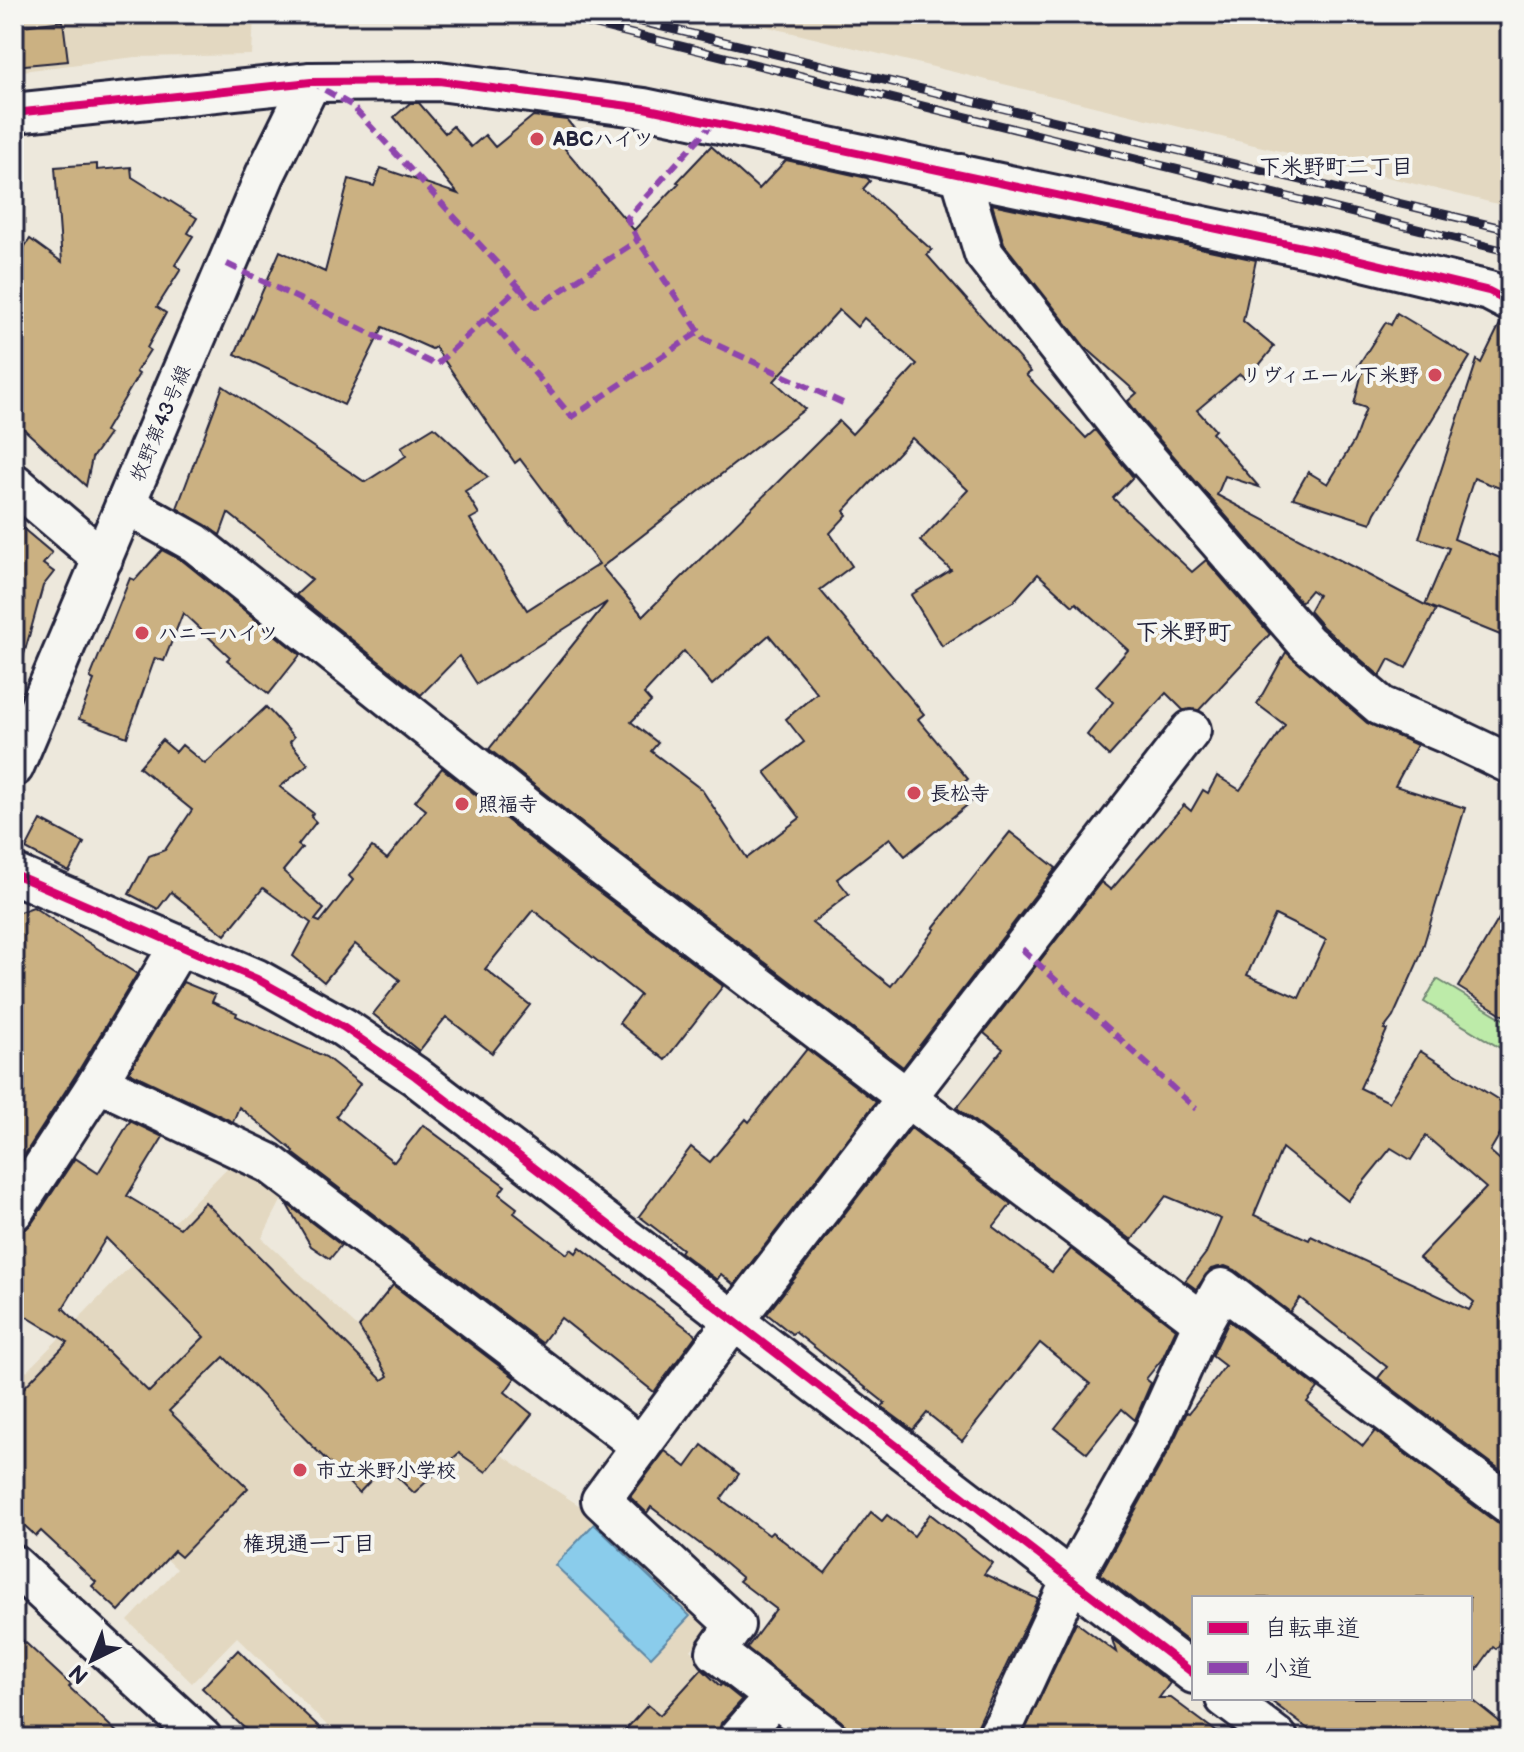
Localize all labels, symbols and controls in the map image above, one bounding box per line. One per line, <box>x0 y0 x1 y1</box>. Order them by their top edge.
place label: ABCハイツ <box>552 128 654 152</box>
marker: ABCハイツ <box>528 130 546 148</box>
district label: 下米野町二丁目 <box>1259 154 1413 181</box>
street label: 牧野第43号線 <box>126 361 196 485</box>
place label: リヴィエール下米野 <box>1242 364 1419 388</box>
marker: リヴィエール下米野 <box>1426 366 1444 384</box>
district label: 下米野町 <box>1135 618 1231 647</box>
place label: ハニーハイツ <box>158 622 278 646</box>
marker: ハニーハイツ <box>133 624 151 642</box>
place label: 長松寺 <box>930 782 990 806</box>
marker: 長松寺 <box>905 784 923 802</box>
place label: 照福寺 <box>478 793 538 817</box>
marker: 照福寺 <box>453 795 471 813</box>
place label: 市立米野小学校 <box>316 1459 456 1483</box>
marker: 市立米野小学校 <box>291 1461 309 1479</box>
district label: 権現通一丁目 <box>243 1531 375 1558</box>
legend <box>1192 1596 1472 1700</box>
text: 自転車道 <box>1264 1614 1360 1643</box>
north arrow <box>52 1620 132 1700</box>
text: 小道 <box>1264 1654 1312 1683</box>
text: N <box>64 1658 95 1689</box>

